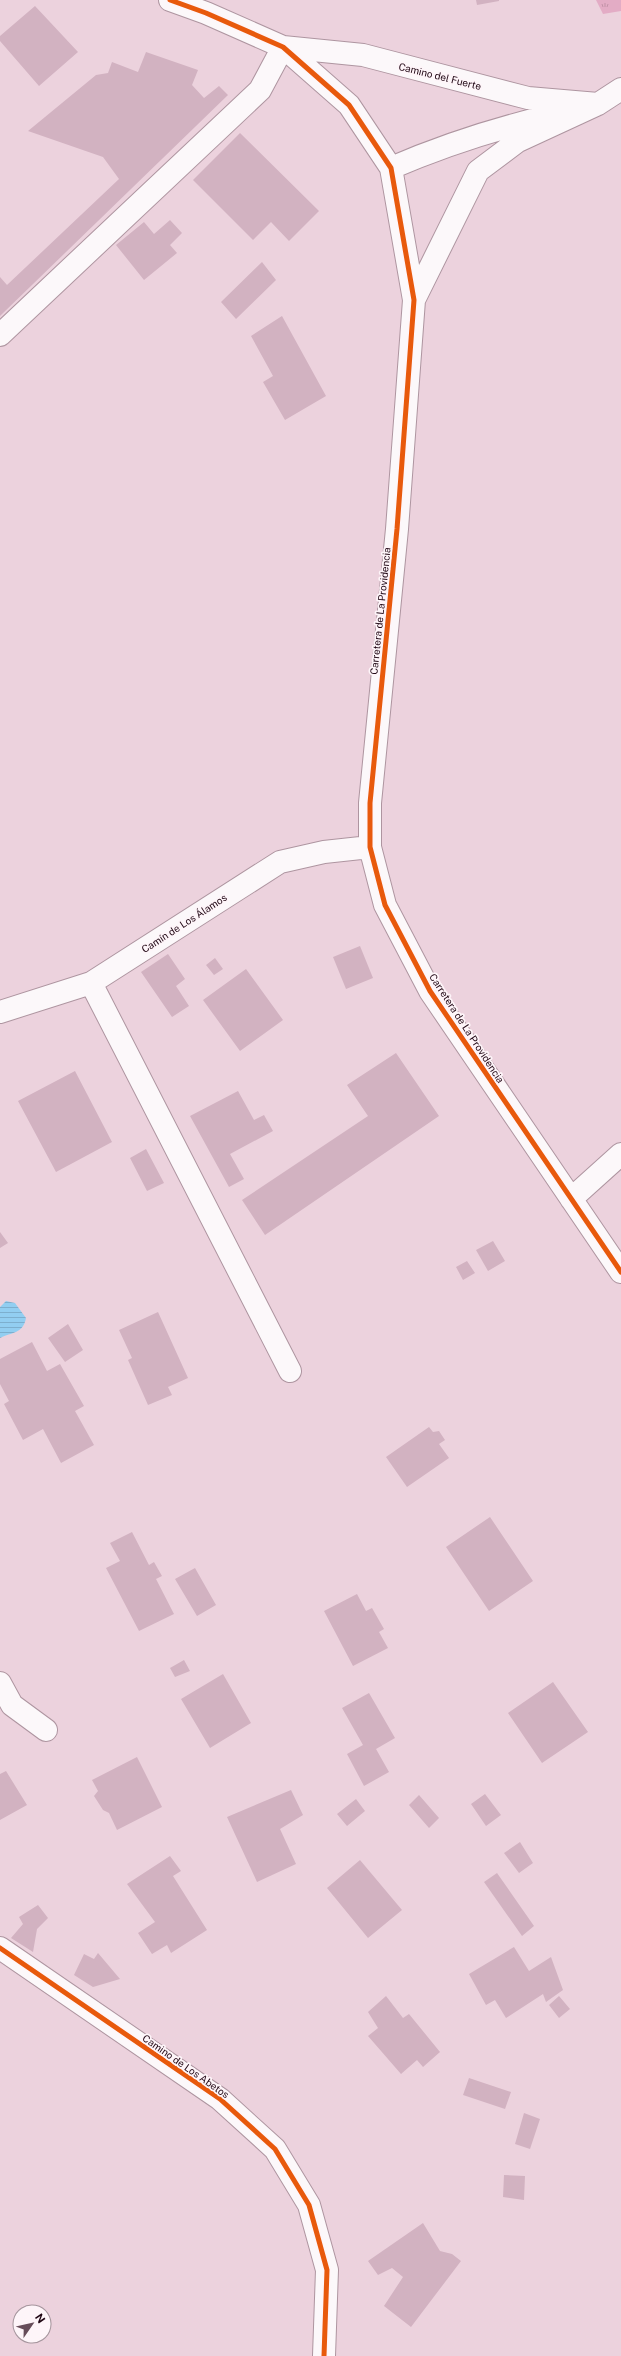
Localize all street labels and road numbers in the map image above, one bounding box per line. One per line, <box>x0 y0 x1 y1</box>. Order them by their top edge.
street label: Camino del Fuerte <box>397 60 483 92</box>
street label: Carretera de La Providencia <box>367 547 393 675</box>
street label: Camín de Los Álamos <box>139 891 229 955</box>
street label: Carretera de La Providencia <box>427 971 507 1085</box>
street label: Camino de Los Abetos <box>140 2032 232 2100</box>

